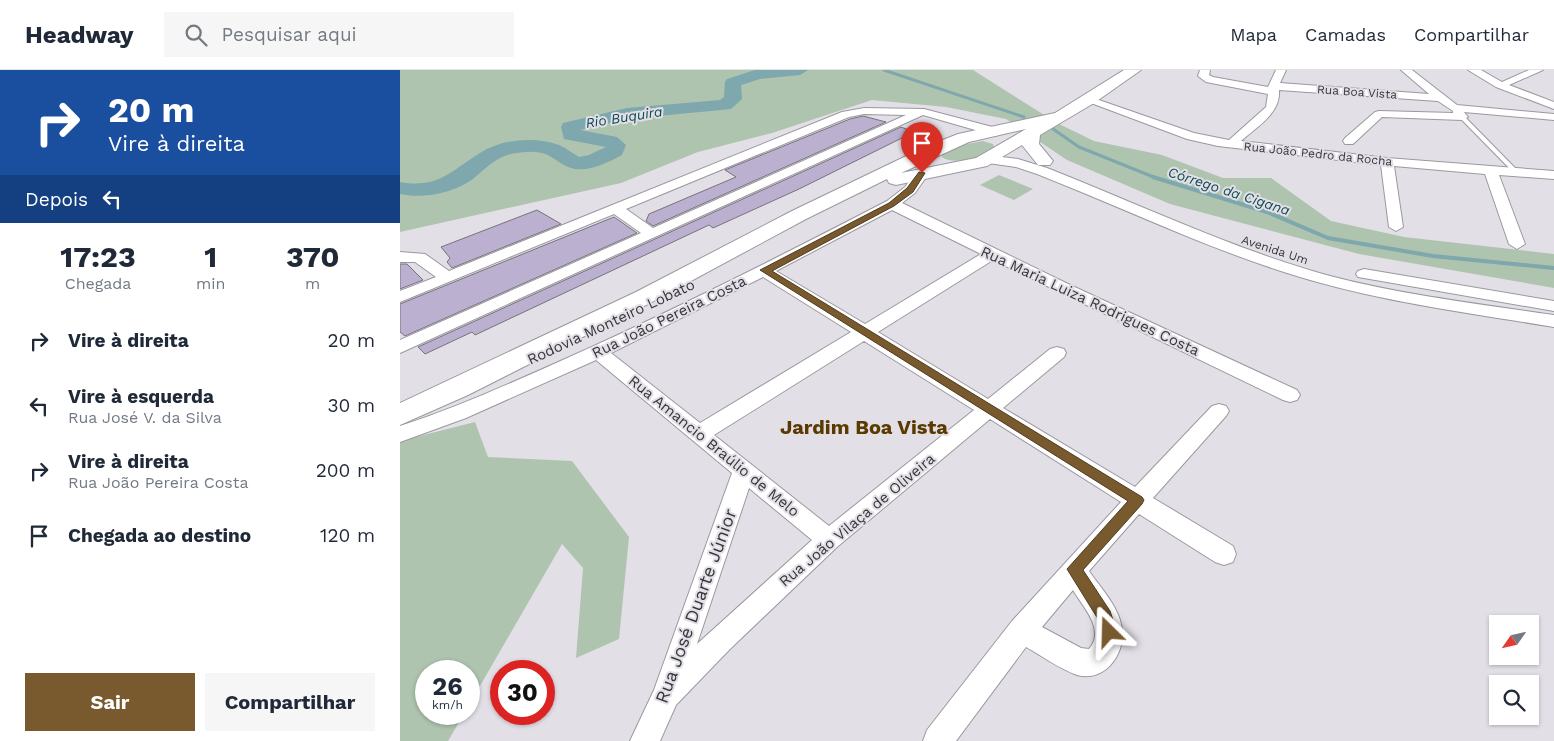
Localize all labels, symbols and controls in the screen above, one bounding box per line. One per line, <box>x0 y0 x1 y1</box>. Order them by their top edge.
search box <box>164 12 514 57</box>
text: Headway <box>25 21 134 49</box>
icon: search <box>182 21 210 49</box>
text: Pesquisar aqui <box>222 23 357 46</box>
text: Mapa <box>1230 24 1277 45</box>
text: Camadas <box>1305 24 1386 45</box>
text: Compartilhar <box>1414 24 1529 45</box>
street label: Rua Boa Vista <box>1317 82 1398 102</box>
text: 20 m <box>108 89 194 131</box>
icon: right <box>25 90 90 155</box>
water label: Rio Buquira <box>585 103 664 131</box>
pin <box>901 122 943 173</box>
icon: arrive <box>908 129 936 157</box>
text: Vire à direita <box>108 131 245 156</box>
street label: Rua João Pedro da Rocha <box>1243 139 1393 169</box>
water label: Córrego da Cigana <box>1166 164 1292 218</box>
icon: left <box>98 185 126 213</box>
text: Depois <box>25 188 88 211</box>
street label: Avenida Um <box>1240 233 1310 267</box>
text: 17:23 <box>60 239 136 274</box>
text: 1 <box>204 239 217 274</box>
text: 370 <box>286 239 340 274</box>
street label: Rua Maria Luiza Rodrigues Costa <box>978 242 1203 360</box>
street label: Rua João Pereira Costa <box>589 272 749 362</box>
text: Chegada <box>65 274 131 293</box>
text: min <box>196 274 226 293</box>
text: m <box>305 274 320 293</box>
street label: Rodovia Monteiro Lobato <box>524 275 698 369</box>
icon: right <box>25 327 53 355</box>
text: Vire à direita <box>68 329 189 352</box>
text: 20 m <box>328 329 375 352</box>
street label: Rua Amancio Braúlio de Melo <box>625 372 803 520</box>
text: Vire à esquerda <box>68 385 214 408</box>
icon: left <box>25 392 53 420</box>
text: 30 m <box>328 394 375 417</box>
text: Rua José V. da Silva <box>68 408 222 427</box>
district label: Jardim Boa Vista <box>780 415 948 439</box>
street label: Rua João Vilaça de Oliveira <box>775 449 939 590</box>
text: Vire à direita <box>68 450 189 473</box>
icon: right <box>25 457 53 485</box>
text: 200 m <box>316 459 375 482</box>
text: Rua João Pereira Costa <box>68 473 249 492</box>
street label: Rua José Duarte Júnior <box>651 506 740 706</box>
icon: arrive <box>25 522 53 550</box>
text: Chegada ao destino <box>68 524 251 547</box>
text: 120 m <box>320 524 375 547</box>
position arrow <box>1082 605 1134 657</box>
north arrow <box>1489 615 1539 665</box>
map controls <box>1489 615 1539 725</box>
speed limit sign: 30 <box>490 660 555 725</box>
text: 26 <box>432 672 463 701</box>
button: Sair <box>25 673 195 731</box>
button: Compartilhar <box>205 673 375 731</box>
button: search <box>1489 675 1539 725</box>
text: km/h <box>432 698 463 712</box>

